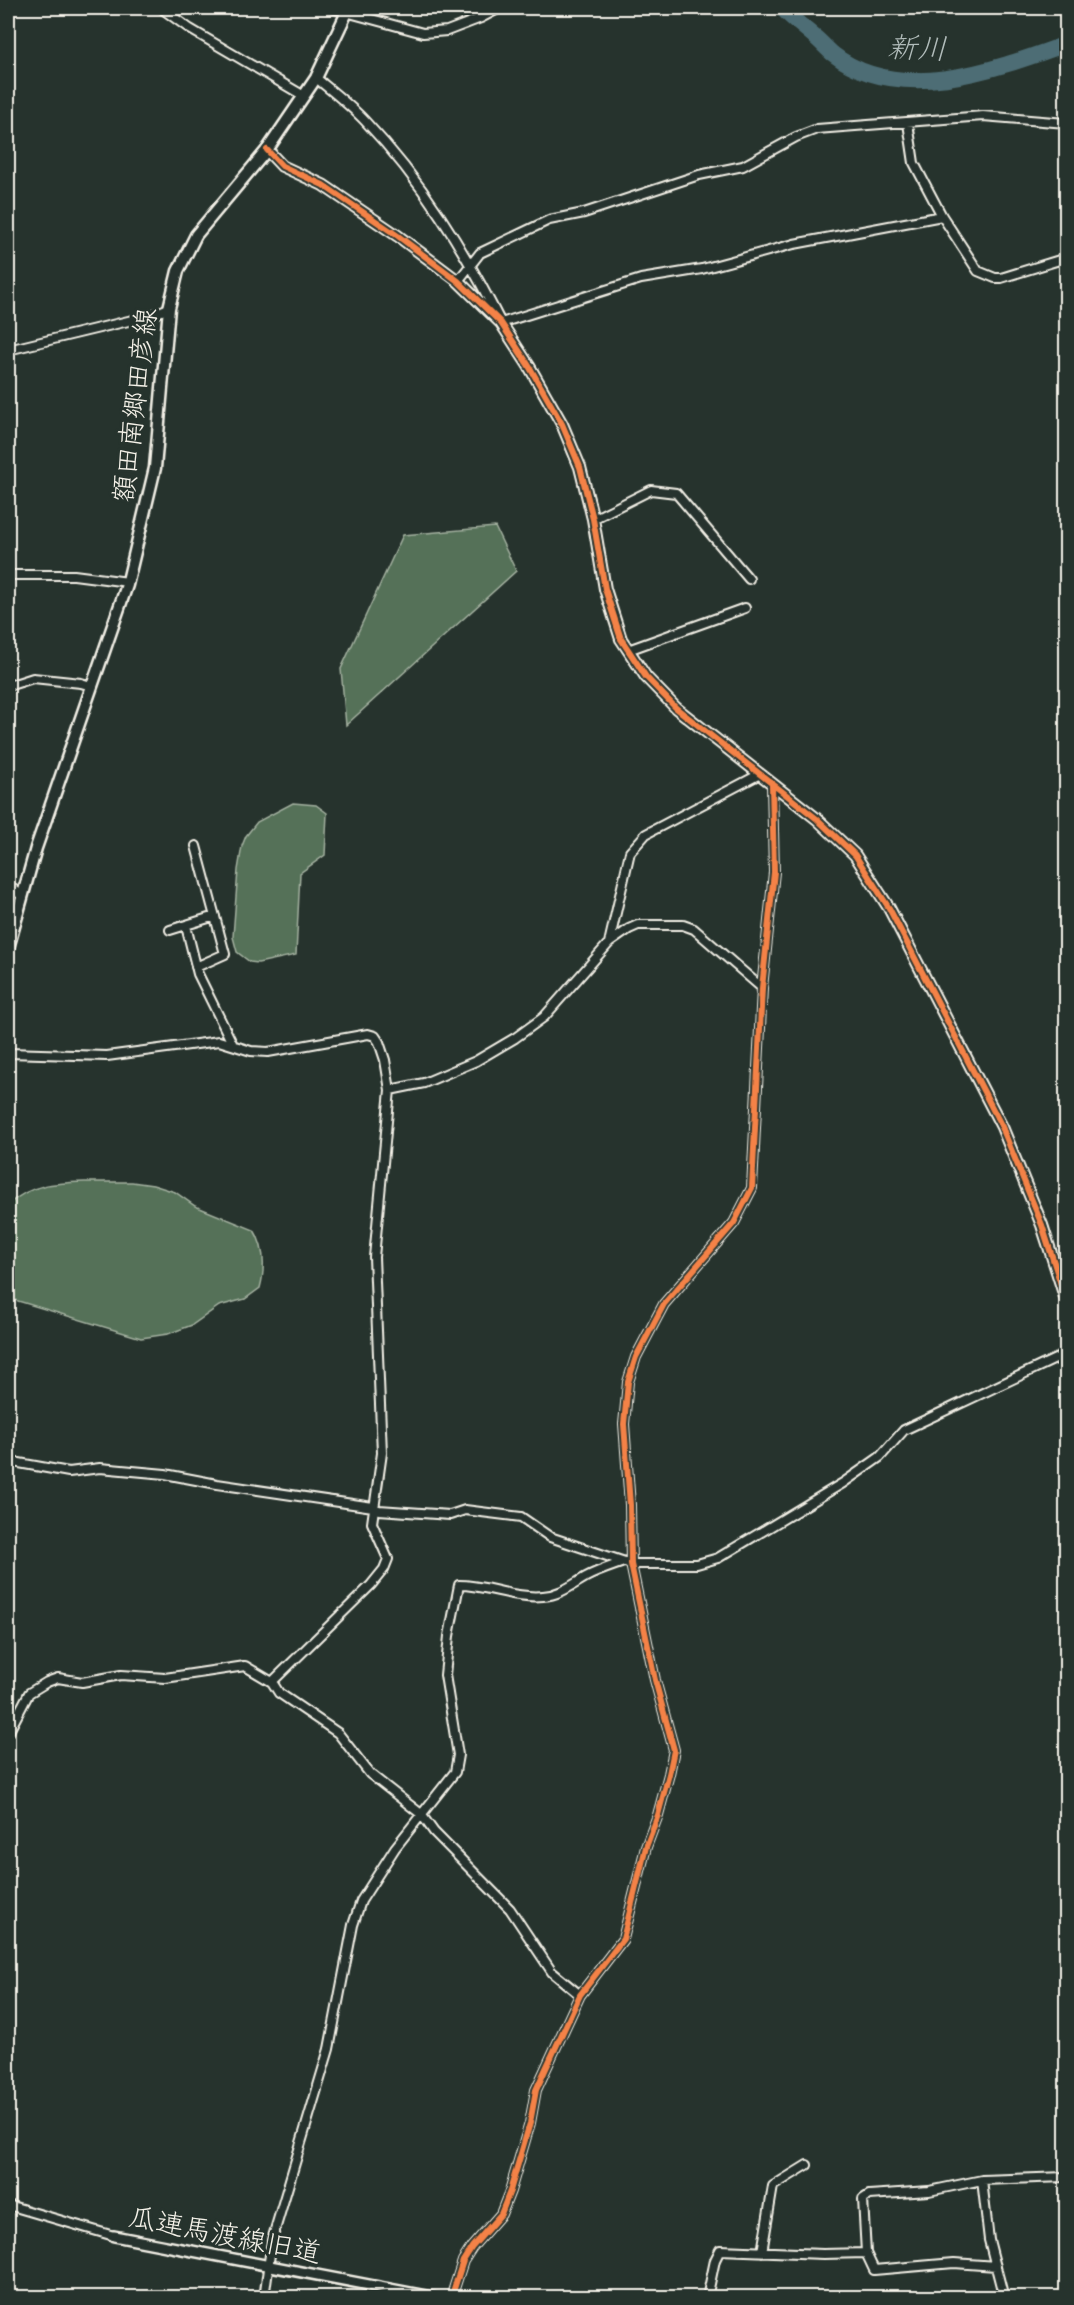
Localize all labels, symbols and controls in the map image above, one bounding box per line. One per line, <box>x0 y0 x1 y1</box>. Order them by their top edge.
water label: 新川 <box>886 28 948 68</box>
street label: 額田南郷田彦線 <box>105 306 164 504</box>
street label: 瓜連馬渡線旧道 <box>125 2199 324 2270</box>

